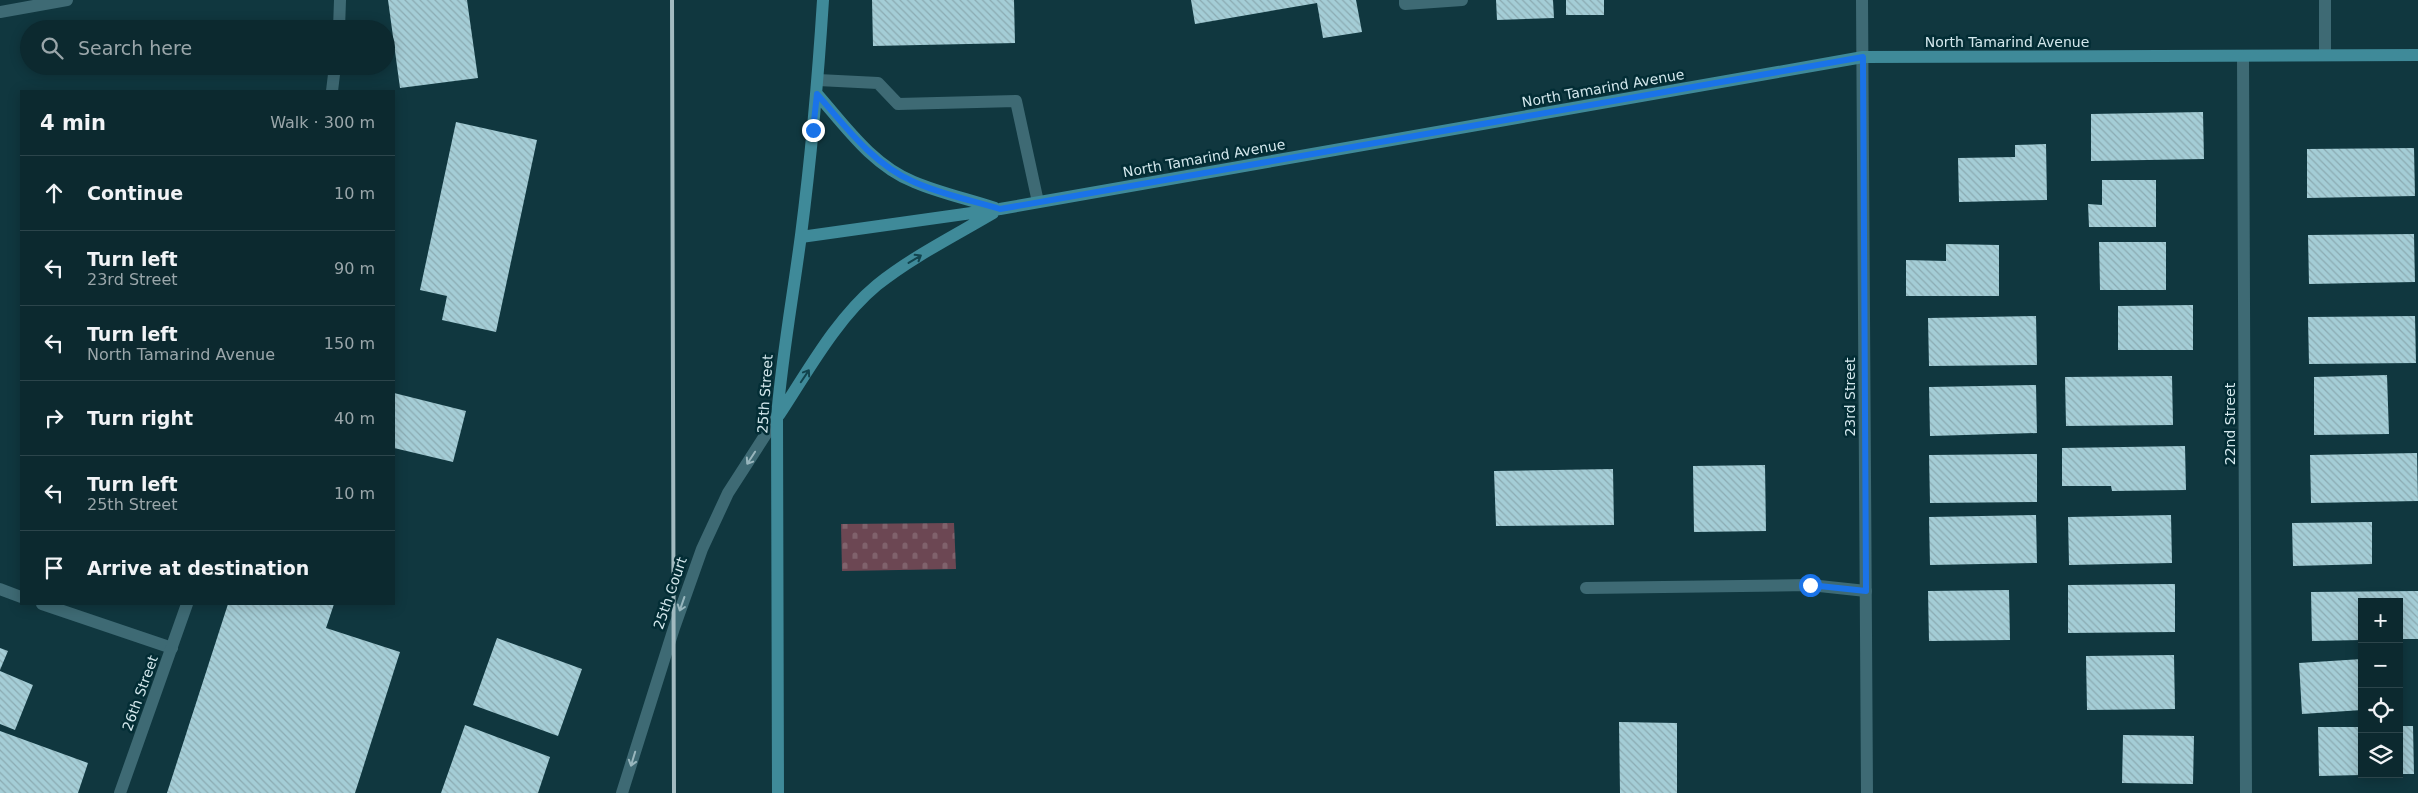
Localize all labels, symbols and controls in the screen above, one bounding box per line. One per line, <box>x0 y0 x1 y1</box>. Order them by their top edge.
search box <box>20 20 395 75</box>
icon: search <box>38 34 66 62</box>
street label: North Tamarind Avenue <box>1925 34 2089 50</box>
text: Search here <box>78 37 192 59</box>
street label: North Tamarind Avenue <box>1521 66 1685 110</box>
text: 4 min <box>40 111 106 135</box>
text: Walk · 300 m <box>270 113 375 132</box>
route end <box>802 119 825 142</box>
street label: North Tamarind Avenue <box>1122 136 1286 180</box>
icon: ahead <box>40 179 68 207</box>
text: Continue <box>87 182 183 204</box>
text: 10 m <box>334 184 375 203</box>
text: Turn left <box>87 248 178 270</box>
icon: left <box>40 254 68 282</box>
one-way arrow <box>907 254 921 264</box>
text: 90 m <box>334 259 375 278</box>
text: 23rd Street <box>87 270 178 289</box>
text: Turn left <box>87 323 178 345</box>
icon: left <box>40 329 68 357</box>
text: 150 m <box>324 334 375 353</box>
text: North Tamarind Avenue <box>87 345 275 364</box>
street label: 25th Street <box>754 353 776 434</box>
street label: 23rd Street <box>1842 357 1858 437</box>
one-way arrow <box>800 370 810 384</box>
street label: 22nd Street <box>2222 382 2238 465</box>
icon: right <box>40 404 68 432</box>
text: Turn right <box>87 407 193 429</box>
text: 40 m <box>334 409 375 428</box>
one-way arrow <box>746 450 756 464</box>
text: Turn left <box>87 473 178 495</box>
icon: left <box>40 479 68 507</box>
text: 10 m <box>334 484 375 503</box>
text: 25th Street <box>87 495 177 514</box>
icon: arrive <box>40 554 68 582</box>
street label: 25th Court <box>650 554 690 631</box>
text: Arrive at destination <box>87 557 309 579</box>
route start <box>1799 574 1822 597</box>
one-way arrow <box>677 596 686 611</box>
map controls <box>2358 598 2403 778</box>
button: + <box>2358 598 2403 643</box>
button: − <box>2358 643 2403 688</box>
street label: 26th Street <box>119 653 161 733</box>
button: locate <box>2358 688 2403 733</box>
button: layers <box>2358 733 2403 778</box>
one-way arrow <box>627 750 637 766</box>

